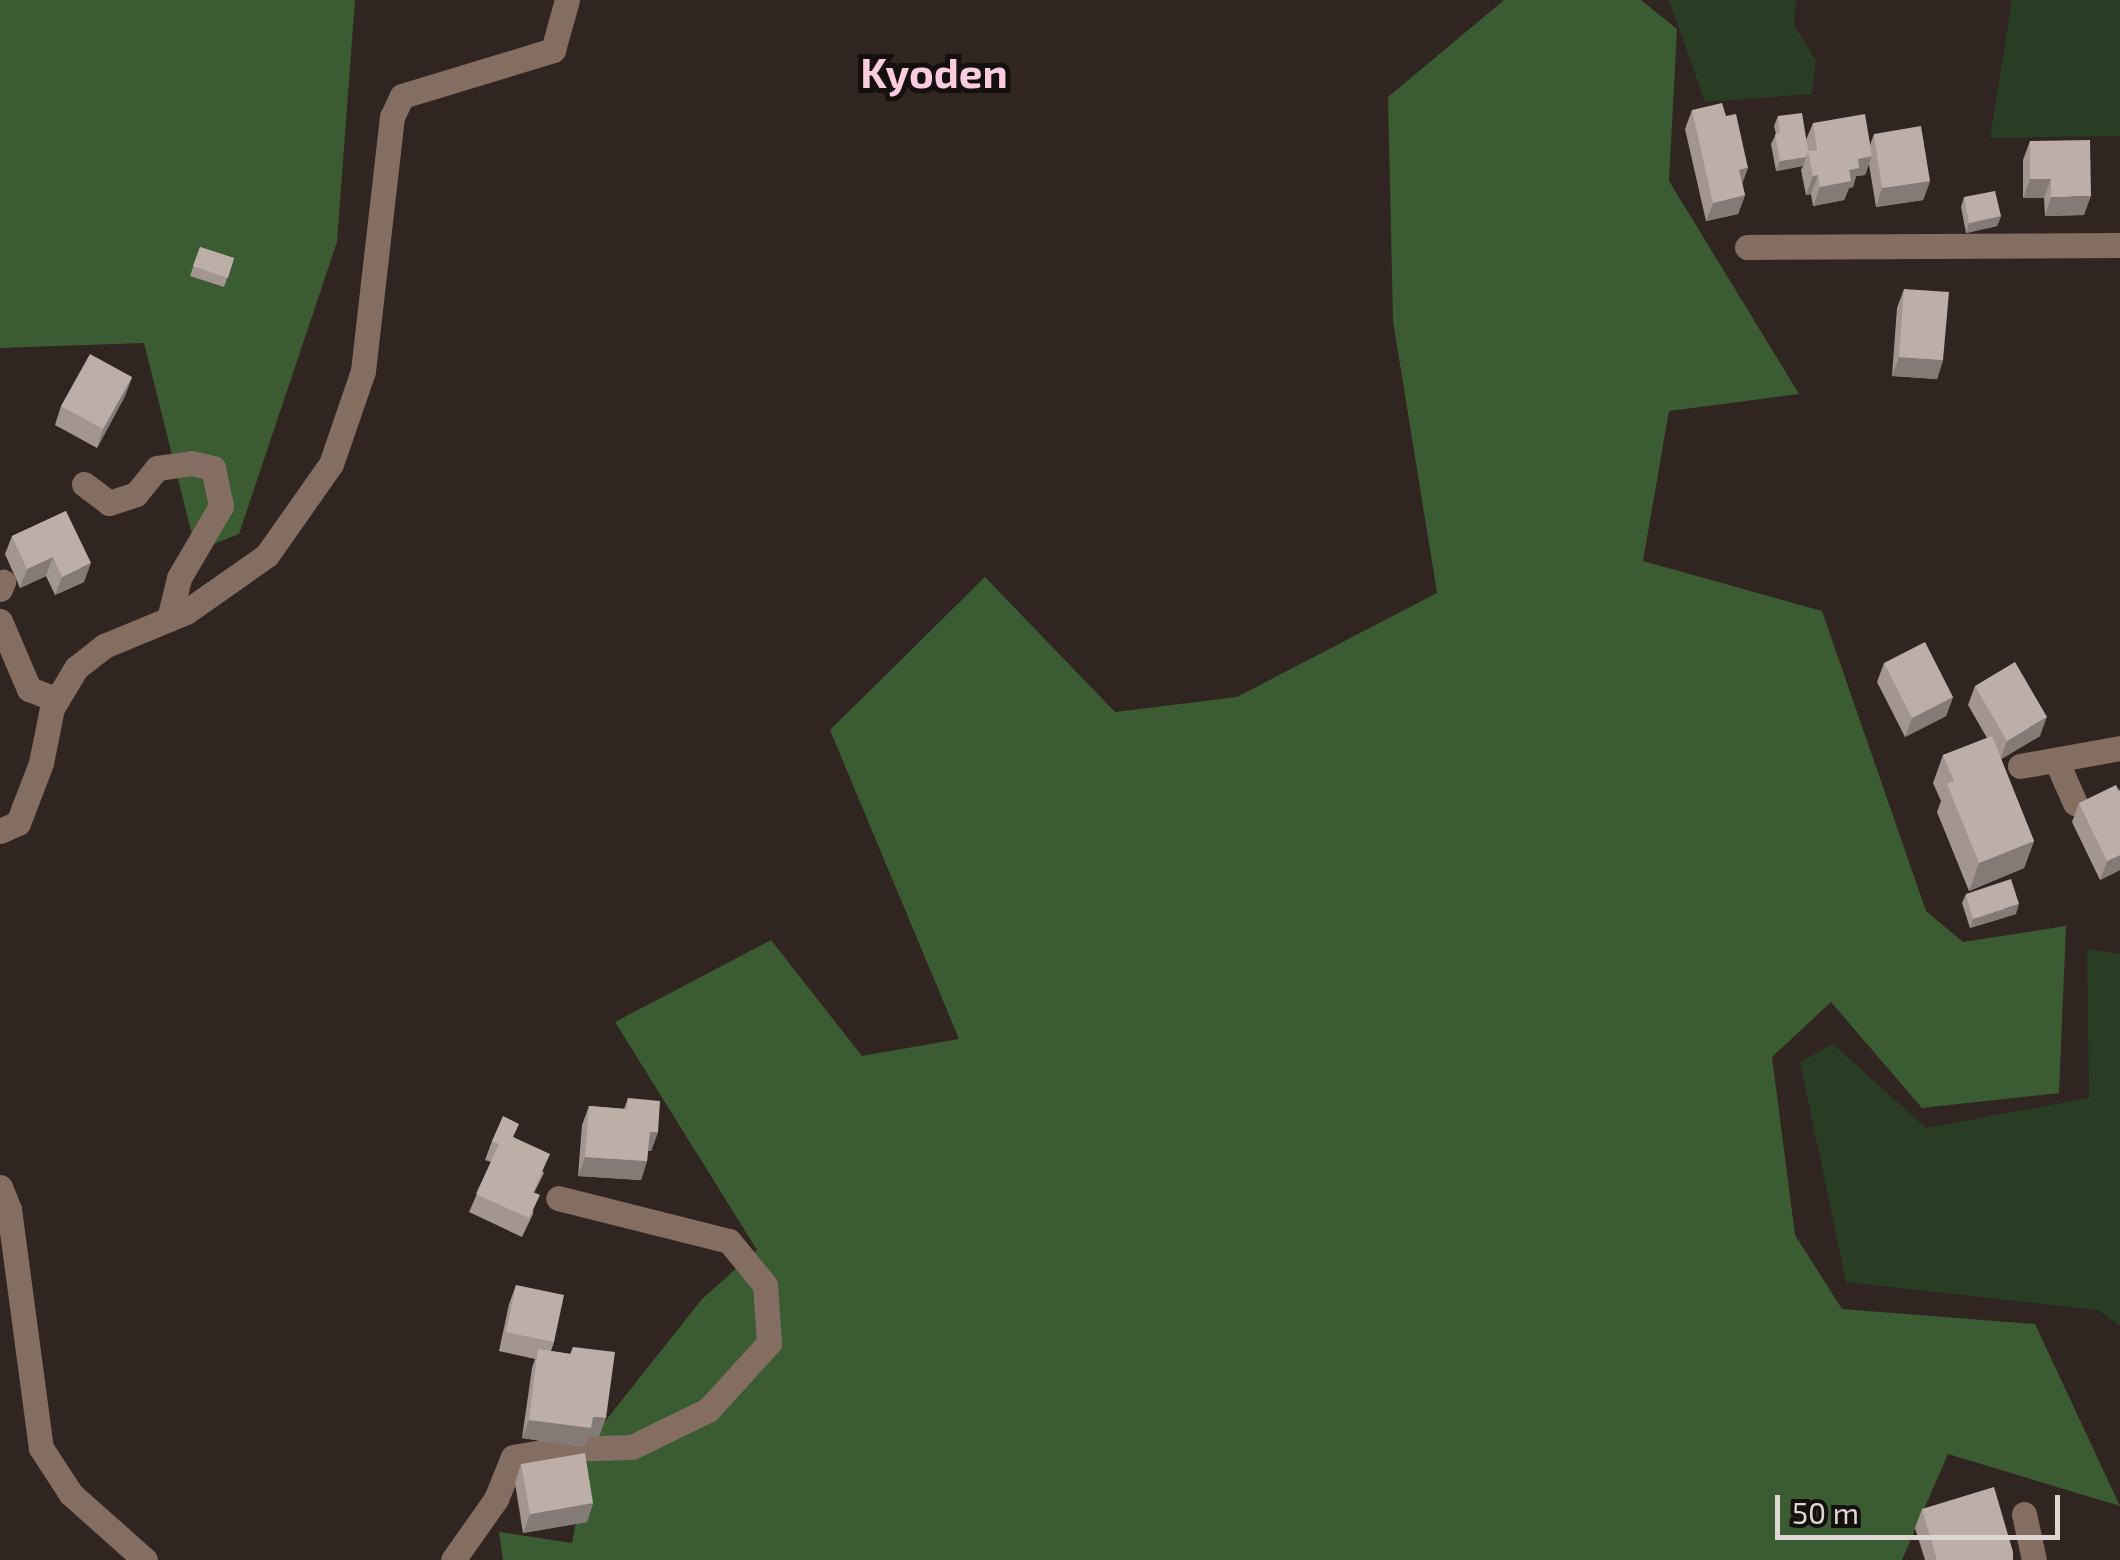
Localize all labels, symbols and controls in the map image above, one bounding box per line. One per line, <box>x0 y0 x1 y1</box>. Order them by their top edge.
district label: Kyoden <box>860 46 1008 96</box>
scale bar <box>1780 1475 2065 1537</box>
text: 50 m <box>1792 1494 1859 1530</box>

